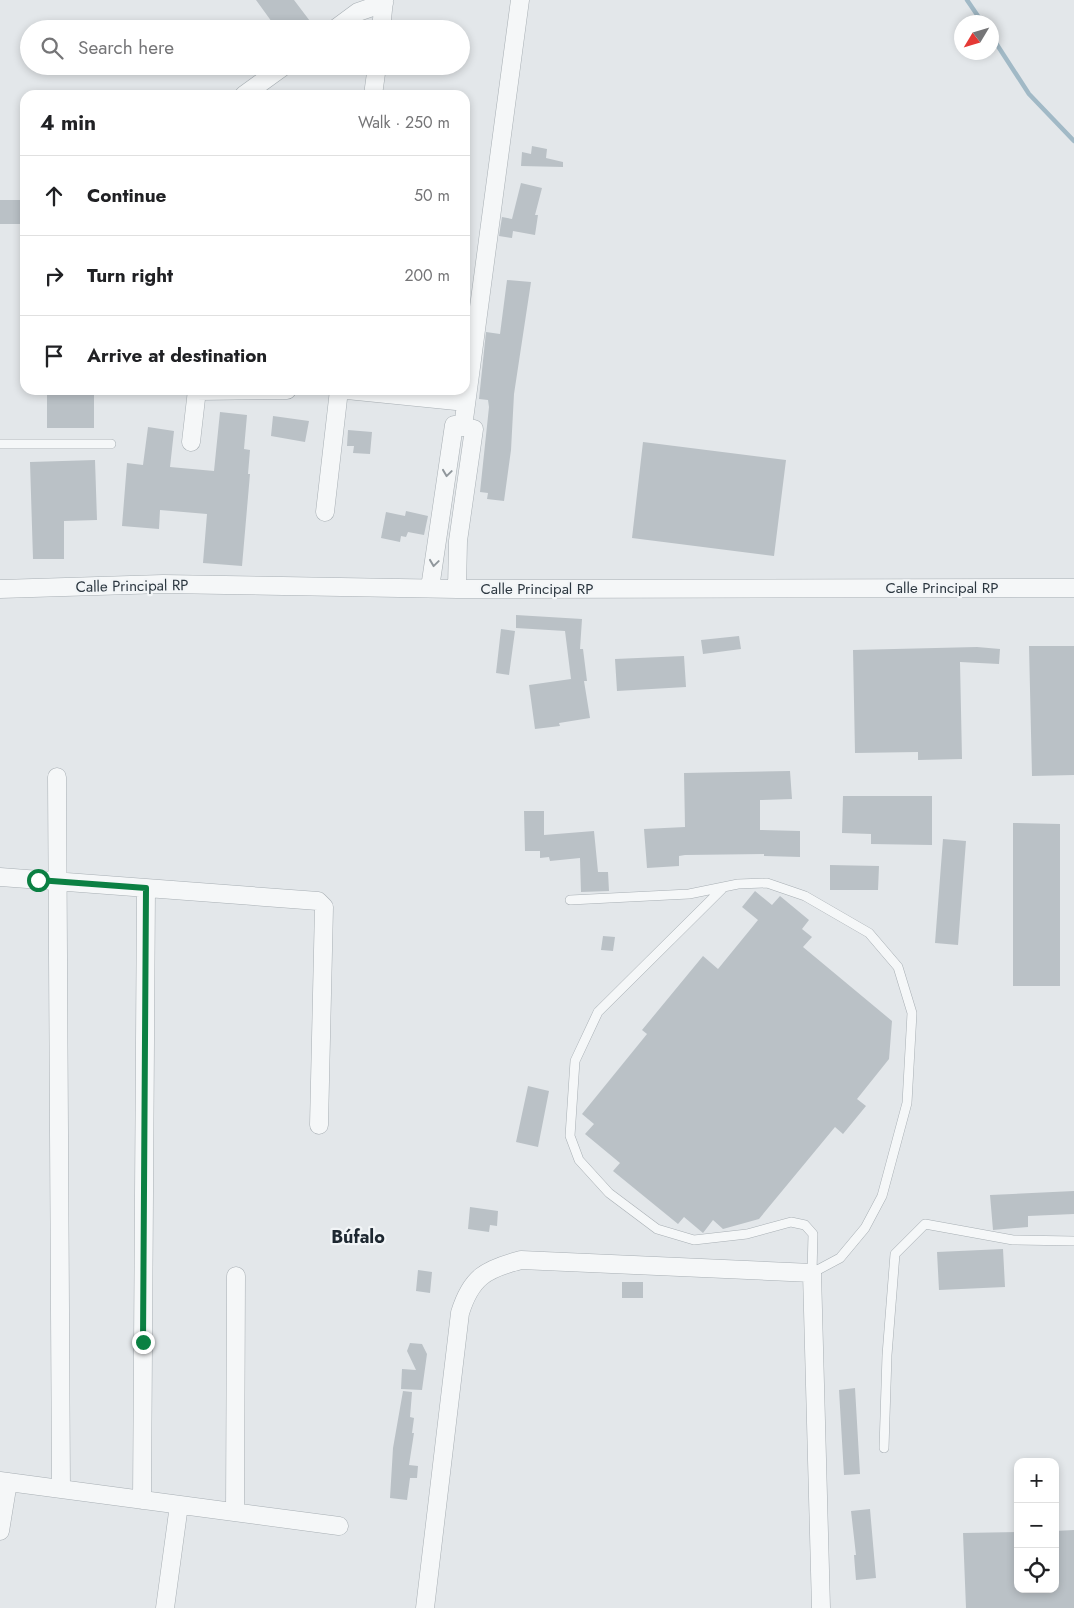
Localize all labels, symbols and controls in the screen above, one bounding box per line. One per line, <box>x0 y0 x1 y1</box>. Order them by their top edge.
north arrow <box>954 15 999 60</box>
search box <box>20 20 470 75</box>
icon: search <box>38 34 66 62</box>
text: Search here <box>78 34 174 61</box>
text: 4 min <box>40 108 96 138</box>
text: Walk · 250 m <box>358 111 450 134</box>
icon: ahead <box>40 182 68 210</box>
text: Continue <box>87 182 166 209</box>
text: 50 m <box>414 184 450 207</box>
icon: right <box>40 262 68 290</box>
text: Turn right <box>87 262 173 289</box>
text: 200 m <box>404 264 450 287</box>
icon: arrive <box>40 342 68 370</box>
text: Arrive at destination <box>87 342 267 369</box>
one-way arrow <box>442 470 453 478</box>
one-way arrow <box>429 559 440 567</box>
street label: Calle Principal RP <box>75 574 189 598</box>
street label: Calle Principal RP <box>886 577 998 599</box>
street label: Calle Principal RP <box>481 578 593 600</box>
route start <box>27 869 50 892</box>
district label: Búfalo <box>331 1224 385 1250</box>
route end <box>132 1331 155 1354</box>
map controls <box>1014 1458 1059 1593</box>
button: + <box>1014 1458 1059 1503</box>
button: − <box>1014 1503 1059 1548</box>
button: locate <box>1014 1548 1059 1593</box>

